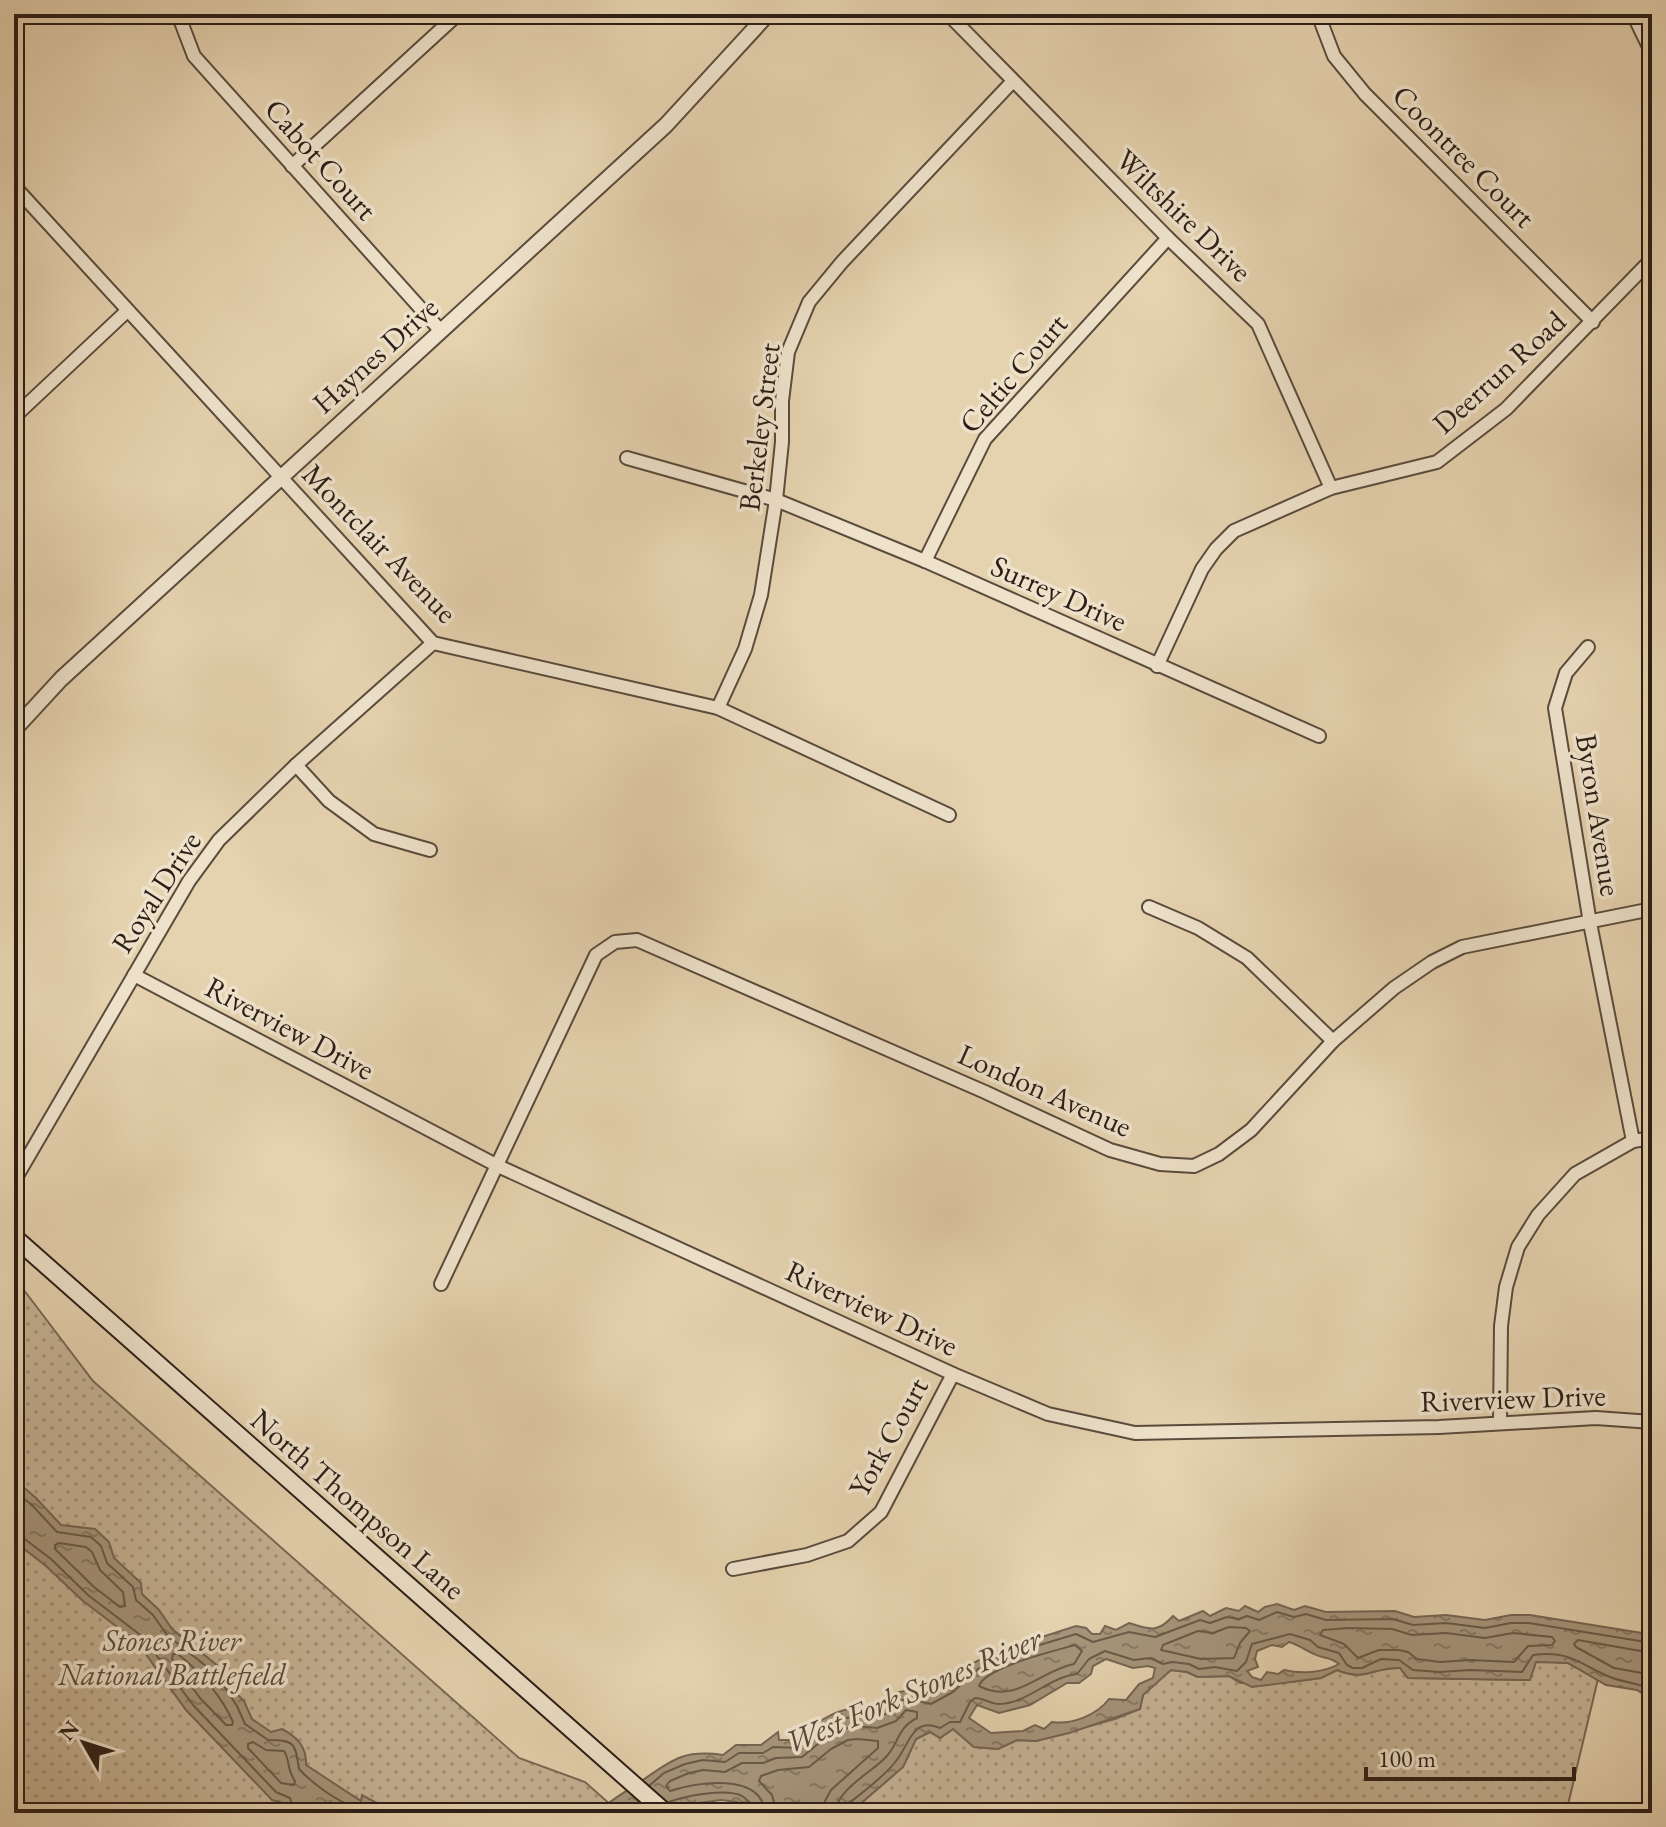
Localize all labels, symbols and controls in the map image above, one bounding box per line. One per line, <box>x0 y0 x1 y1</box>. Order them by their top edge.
street label: Coontree Court <box>1384 76 1544 236</box>
street label: Cabot Court <box>256 90 386 228</box>
street label: Wiltshire Drive <box>1107 140 1261 290</box>
street label: Haynes Drive <box>304 288 446 422</box>
street label: Deerrun Road <box>1424 301 1574 442</box>
street label: Celtic Court <box>950 304 1076 441</box>
street label: Berkeley Street <box>729 340 789 513</box>
street label: Montclair Avenue <box>294 455 466 631</box>
street label: Surrey Drive <box>985 546 1133 640</box>
street label: Byron Avenue <box>1567 731 1631 899</box>
street label: Royal Drive <box>102 824 210 960</box>
street label: Riverview Drive <box>199 967 381 1089</box>
street label: London Avenue <box>952 1034 1138 1146</box>
street label: Riverview Drive <box>780 1251 964 1365</box>
street label: York Court <box>839 1370 937 1504</box>
street label: Riverview Drive <box>1420 1375 1606 1421</box>
street label: North Thompson Lane <box>242 1400 474 1608</box>
water label: West Fork Stones River <box>778 1616 1049 1763</box>
park label: Stones River National Battlefield <box>57 1621 287 1694</box>
north arrow <box>44 1703 124 1783</box>
text: N <box>52 1715 86 1747</box>
scale bar <box>1366 1731 1574 1781</box>
text: 100 m <box>1378 1743 1436 1774</box>

